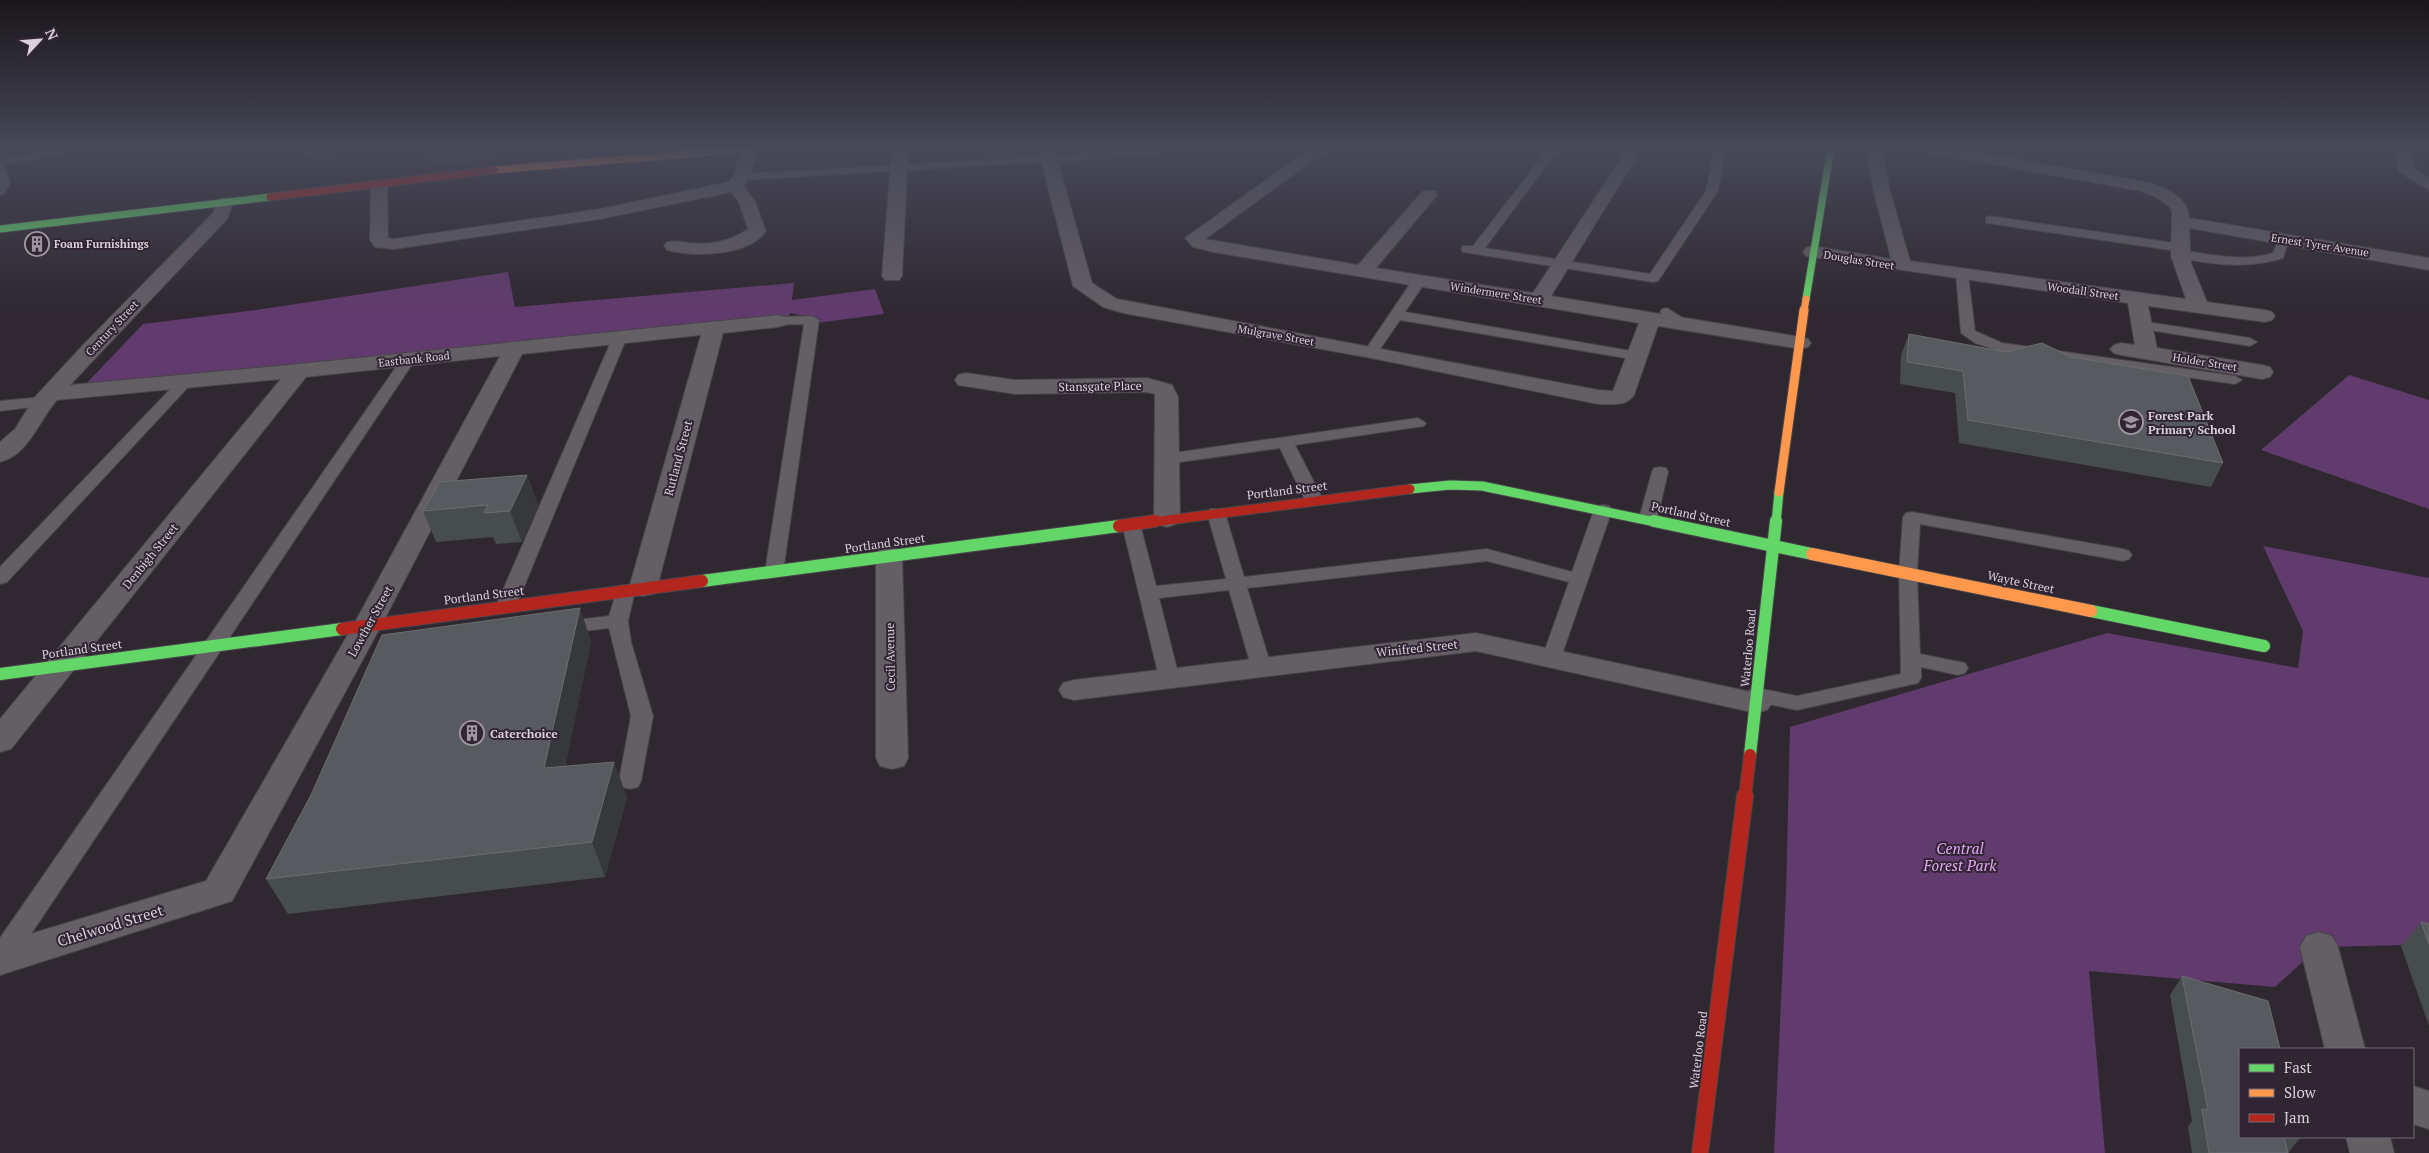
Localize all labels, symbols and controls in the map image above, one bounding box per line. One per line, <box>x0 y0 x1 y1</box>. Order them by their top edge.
north arrow <box>15 15 65 65</box>
text: N <box>41 25 63 43</box>
street label: Ernest Tyrer Avenue <box>2270 230 2370 260</box>
building icon: Foam Furnishings <box>24 231 50 257</box>
place label: Foam Furnishings <box>54 237 149 251</box>
street label: Douglas Street <box>1823 247 1895 273</box>
street label: Windermere Street <box>1449 279 1543 307</box>
street label: Woodall Street <box>2046 279 2120 303</box>
street label: Century Street <box>83 297 141 359</box>
street label: Mulgrave Street <box>1237 321 1315 349</box>
street label: Eastbank Road <box>378 348 450 370</box>
street label: Holder Street <box>2172 350 2238 374</box>
street label: Stansgate Place <box>1058 378 1142 394</box>
place label: Forest Park Primary School <box>2148 408 2236 437</box>
school or university icon: Forest Park Primary School <box>2118 409 2144 435</box>
street label: Rutland Street <box>661 418 695 497</box>
street label: Portland Street <box>1246 478 1329 502</box>
street label: Portland Street <box>1650 498 1733 530</box>
street label: Denbigh Street <box>119 520 181 592</box>
street label: Portland Street <box>844 530 927 556</box>
street label: Wayte Street <box>1986 568 2056 597</box>
street label: Lowther Street <box>344 582 396 659</box>
street label: Portland Street <box>443 583 526 607</box>
street label: Waterloo Road <box>1737 608 1759 688</box>
street label: Cecil Avenue <box>882 623 898 691</box>
street label: Portland Street <box>41 636 124 662</box>
street label: Winifred Street <box>1375 636 1459 660</box>
building icon: Caterchoice <box>459 720 485 746</box>
place label: Caterchoice <box>490 726 558 741</box>
park label: Central Forest Park <box>1923 838 1997 875</box>
street label: Chelwood Street <box>55 899 166 951</box>
street label: Waterloo Road <box>1686 1010 1710 1090</box>
legend <box>2239 1048 2414 1138</box>
text: Fast <box>2284 1057 2312 1077</box>
text: Slow <box>2284 1082 2317 1102</box>
text: Jam <box>2284 1107 2310 1127</box>

